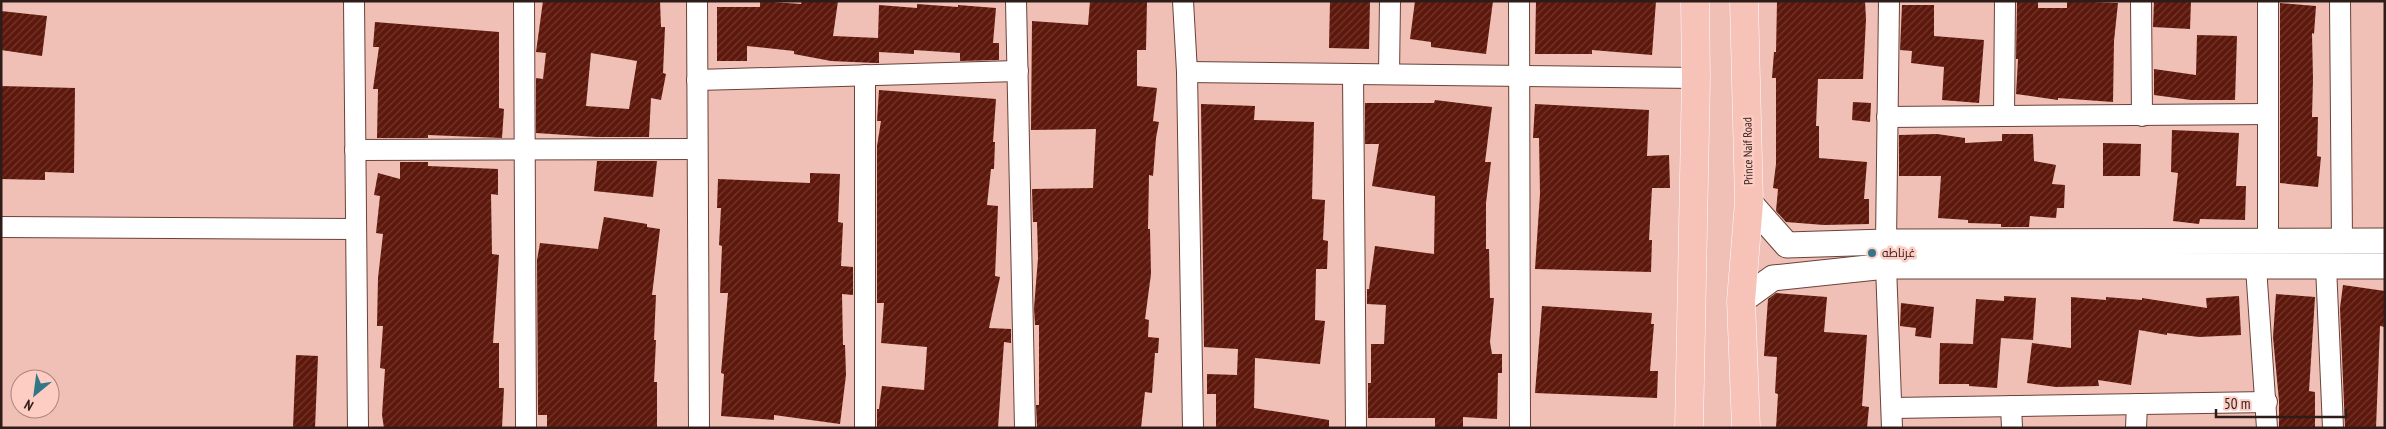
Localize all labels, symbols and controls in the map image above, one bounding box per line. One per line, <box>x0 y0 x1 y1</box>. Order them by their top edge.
street label: Prince Naif Road <box>1739 117 1756 185</box>
place label: غرناطه <box>1882 245 1915 260</box>
marker: غرناطه <box>1866 247 1878 259</box>
north arrow <box>10 369 60 419</box>
scale bar <box>2216 386 2346 418</box>
text: 50 m <box>2224 394 2250 413</box>
text: N <box>21 396 36 415</box>

